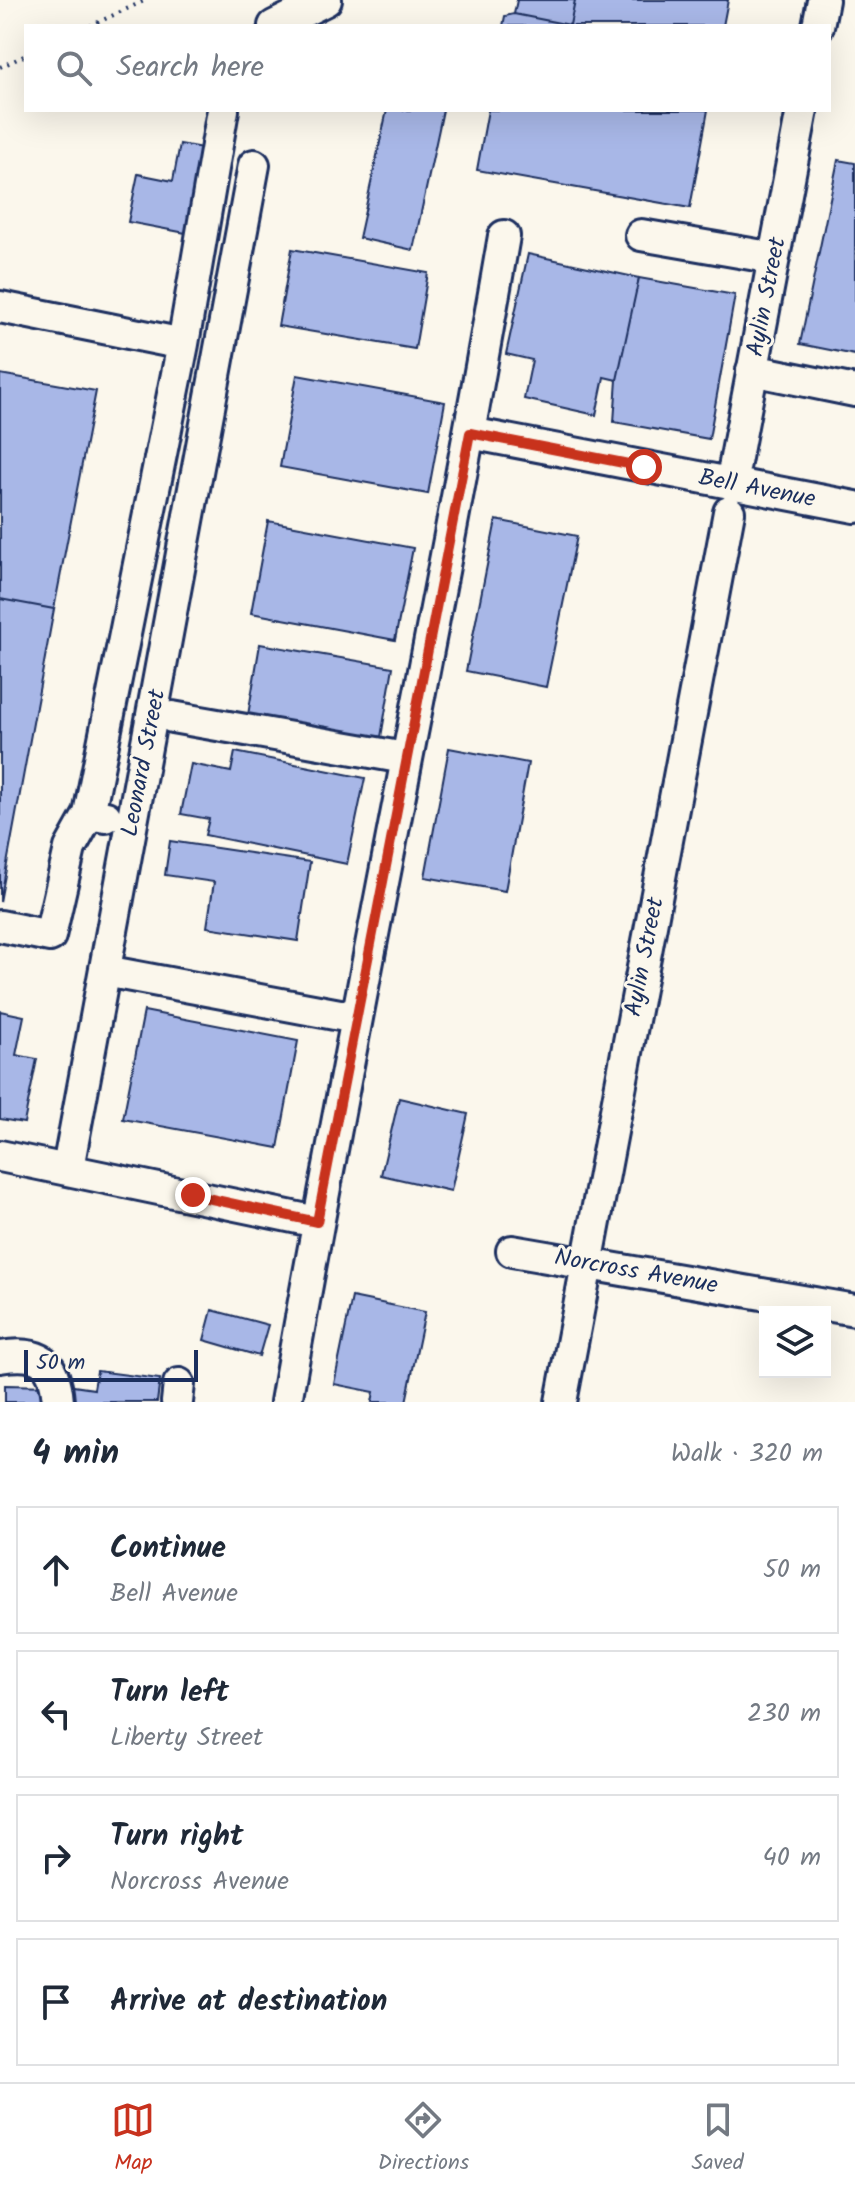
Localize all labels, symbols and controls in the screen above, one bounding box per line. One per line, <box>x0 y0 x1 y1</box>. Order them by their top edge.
search box <box>24 24 831 112</box>
text: Search here <box>116 44 264 92</box>
icon: search <box>52 46 96 90</box>
street label: Aylin Street <box>736 233 798 360</box>
route start <box>626 449 662 485</box>
street label: Bell Avenue <box>695 459 819 519</box>
street label: Leonard Street <box>111 685 178 840</box>
street label: Aylin Street <box>614 893 676 1020</box>
route end <box>175 1177 211 1213</box>
street label: Norcross Avenue <box>551 1238 721 1306</box>
map controls <box>759 1306 831 1378</box>
button: layers <box>759 1306 831 1378</box>
scale bar <box>24 1346 198 1382</box>
text: 50 m <box>36 1346 85 1381</box>
text: 4 min <box>32 1427 119 1481</box>
text: Walk · 320 m <box>671 1433 823 1475</box>
text: Continue <box>110 1525 226 1573</box>
icon: ahead <box>34 1548 78 1592</box>
text: 50 m <box>763 1549 821 1591</box>
text: Bell Avenue <box>110 1573 238 1615</box>
text: Turn left <box>110 1669 229 1717</box>
icon: left <box>34 1692 78 1736</box>
text: 230 m <box>747 1693 821 1735</box>
text: Liberty Street <box>110 1717 263 1759</box>
text: Turn right <box>110 1813 243 1861</box>
icon: right <box>34 1836 78 1880</box>
text: 40 m <box>763 1837 821 1879</box>
text: Norcross Avenue <box>110 1861 289 1903</box>
text: Arrive at destination <box>110 1978 387 2026</box>
icon: arrive <box>34 1980 78 2024</box>
tab: Map <box>111 2098 155 2181</box>
tab: Directions <box>378 2098 469 2181</box>
tab: Saved <box>692 2098 744 2181</box>

